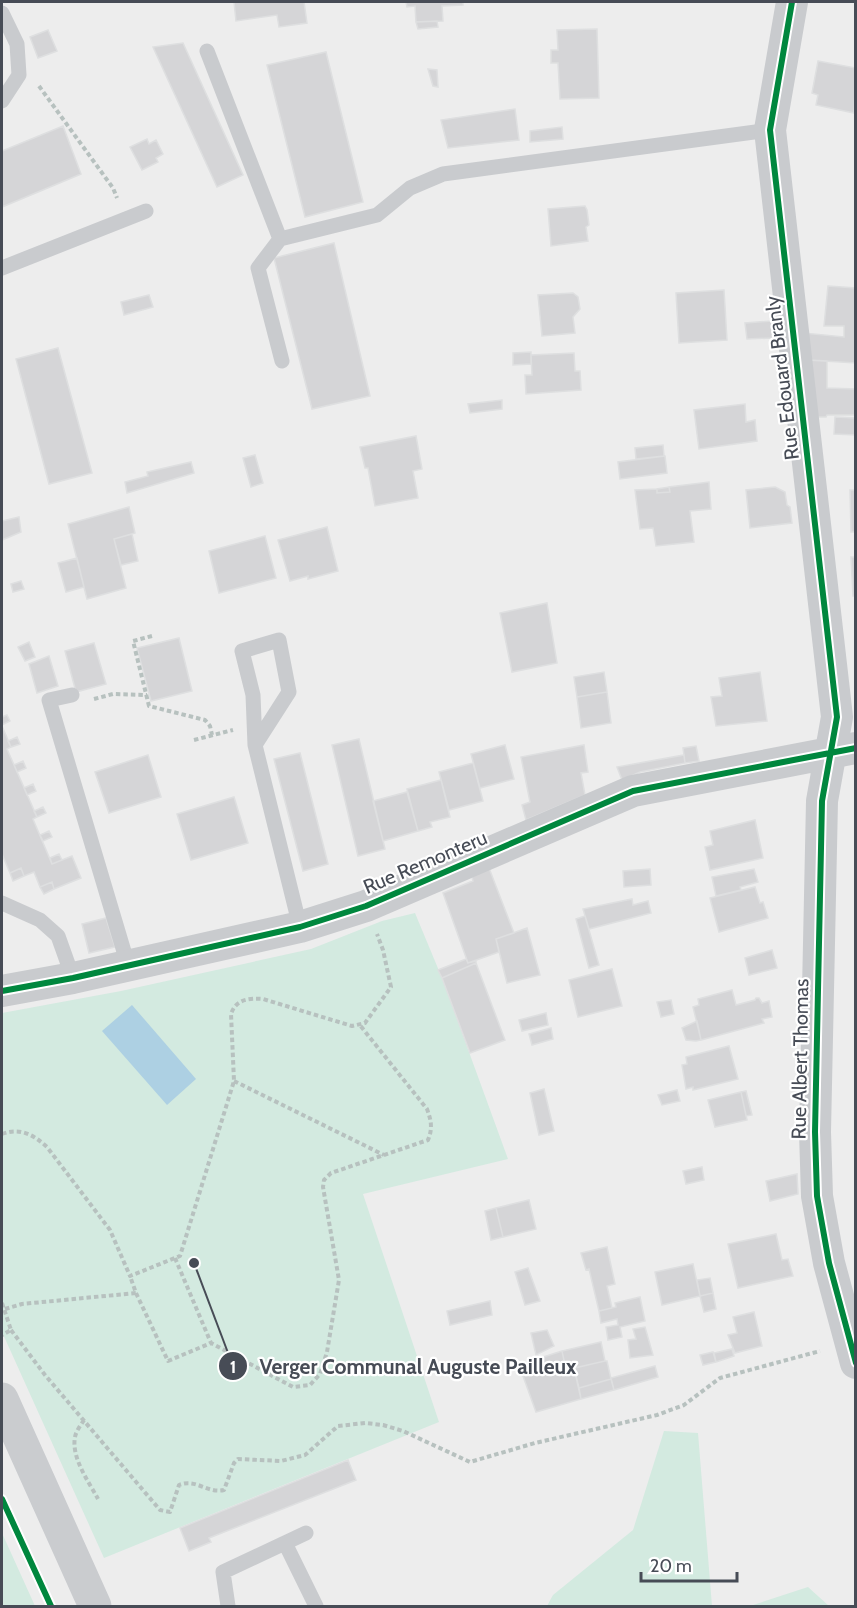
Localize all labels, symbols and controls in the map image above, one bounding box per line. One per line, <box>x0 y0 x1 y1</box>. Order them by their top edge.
street label: Rue Edouard Branly <box>760 295 804 461</box>
street label: Rue Remonteru <box>359 825 491 899</box>
street label: Rue Albert Thomas <box>787 978 813 1140</box>
callout: Verger Communal Auguste Pailleux <box>218 1347 589 1386</box>
text: Verger Communal Auguste Pailleux <box>260 1354 577 1379</box>
text: 1 <box>230 1356 236 1378</box>
scale bar <box>641 1545 737 1583</box>
text: 20 m <box>650 1555 692 1577</box>

